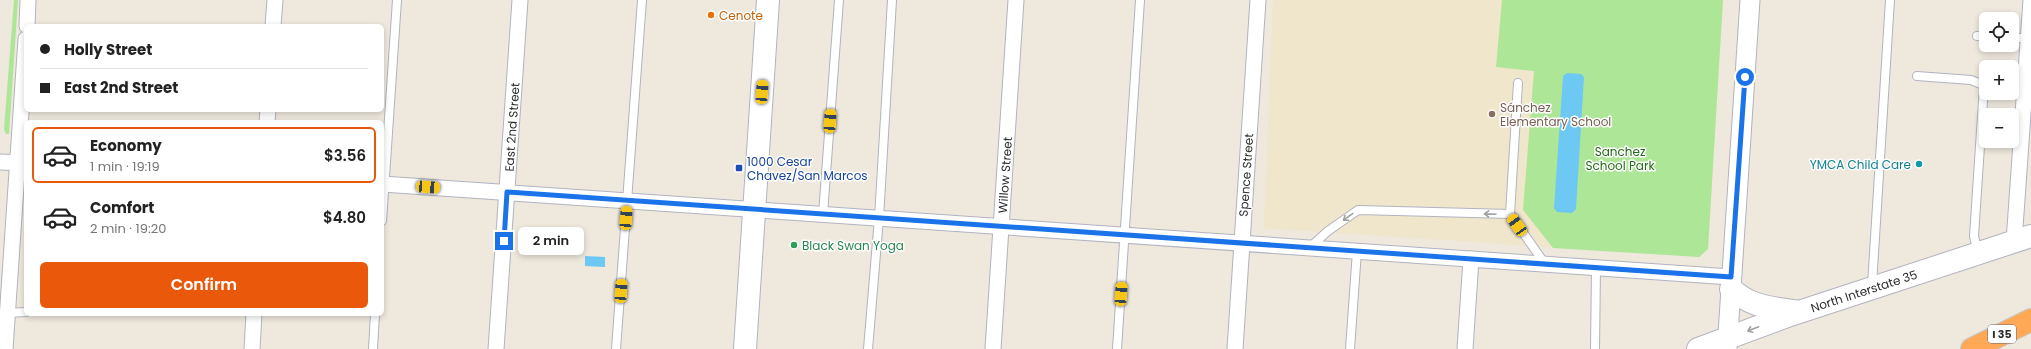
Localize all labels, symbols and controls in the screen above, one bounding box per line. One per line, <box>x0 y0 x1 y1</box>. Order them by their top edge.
place label: Cenote <box>719 7 763 24</box>
marker: Cenote <box>706 10 716 20</box>
map controls <box>1979 12 2019 148</box>
button: locate <box>1979 12 2019 52</box>
text: Holly Street <box>64 39 152 60</box>
button: + <box>1979 60 2019 100</box>
route start <box>1736 68 1754 86</box>
text: East 2nd Street <box>64 77 178 98</box>
car <box>755 80 769 104</box>
street label: East 2nd Street <box>500 82 524 172</box>
place label: Sánchez Elementary School <box>1500 99 1611 130</box>
button: − <box>1979 108 2019 148</box>
car <box>823 109 837 133</box>
marker: Sánchez Elementary School <box>1487 109 1497 119</box>
street label: Spence Street <box>1235 133 1257 217</box>
text: Economy <box>90 135 162 156</box>
street label: Willow Street <box>994 136 1016 214</box>
icon: car <box>42 137 78 173</box>
park label: Sanchez School Park <box>1585 143 1655 174</box>
text: $3.56 <box>324 145 366 166</box>
place label: 1000 Cesar Chavez/San Marcos <box>747 153 868 184</box>
place label: YMCA Child Care <box>1810 156 1911 173</box>
text: 1 min · 19:19 <box>90 157 160 176</box>
marker: YMCA Child Care <box>1914 159 1924 169</box>
marker: 1000 Cesar Chavez/San Marcos <box>734 163 744 173</box>
car <box>416 180 440 194</box>
text: Comfort <box>90 197 154 218</box>
icon: car <box>42 199 78 235</box>
car <box>619 206 633 230</box>
text: $4.80 <box>323 207 366 228</box>
one-way arrow <box>1484 210 1497 217</box>
car <box>1505 212 1529 238</box>
one-way arrow <box>1343 213 1354 221</box>
text: 2 min · 19:20 <box>90 219 166 238</box>
callout: 2 min <box>518 227 584 255</box>
text: 2 min <box>533 231 569 250</box>
route end <box>495 232 513 250</box>
place label: Black Swan Yoga <box>802 237 904 254</box>
marker: Black Swan Yoga <box>789 240 799 250</box>
button: Confirm <box>40 262 368 308</box>
street label: North Interstate 35 <box>1809 266 1919 316</box>
car <box>614 279 628 303</box>
car <box>1114 282 1128 306</box>
road number: I 35 <box>1988 325 2016 343</box>
one-way arrow <box>1748 326 1760 334</box>

